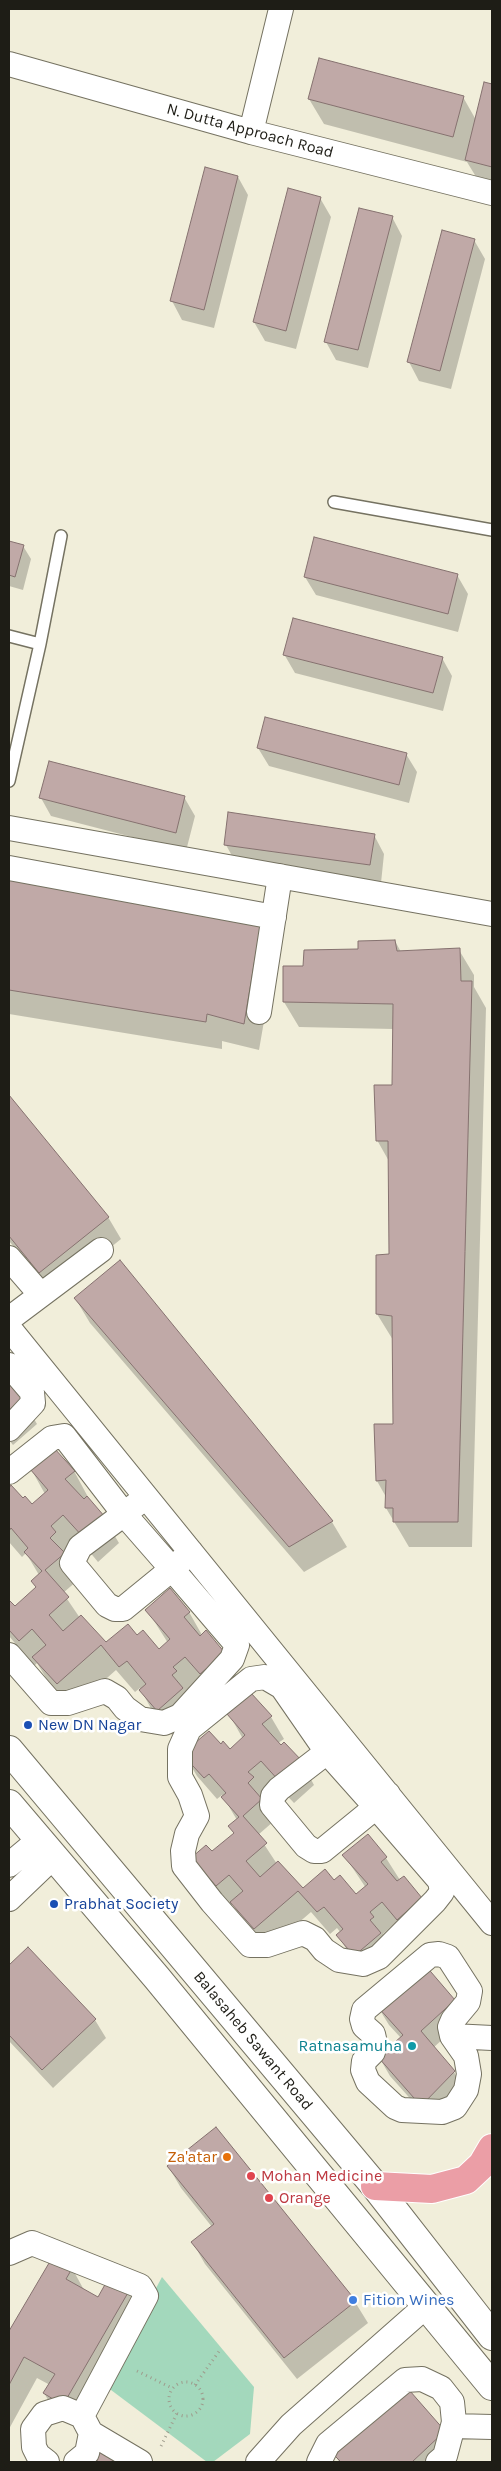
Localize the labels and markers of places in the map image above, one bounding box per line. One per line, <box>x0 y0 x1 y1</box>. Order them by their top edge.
place label: New DN Nagar <box>38 1715 141 1735</box>
marker: New DN Nagar <box>22 1719 34 1731</box>
place label: Prabhat Society <box>64 1894 178 1914</box>
marker: Prabhat Society <box>48 1898 60 1910</box>
place label: Ratnasamuha <box>299 2036 402 2056</box>
marker: Ratnasamuha <box>406 2040 418 2052</box>
place label: Za'atar <box>167 2147 217 2167</box>
marker: Za'atar <box>221 2151 233 2163</box>
place label: Mohan Medicine <box>261 2166 382 2186</box>
marker: Mohan Medicine <box>245 2170 257 2182</box>
place label: Orange <box>279 2188 331 2208</box>
marker: Orange <box>263 2192 275 2204</box>
place label: Fition Wines <box>363 2290 454 2310</box>
marker: Fition Wines <box>347 2294 359 2306</box>

